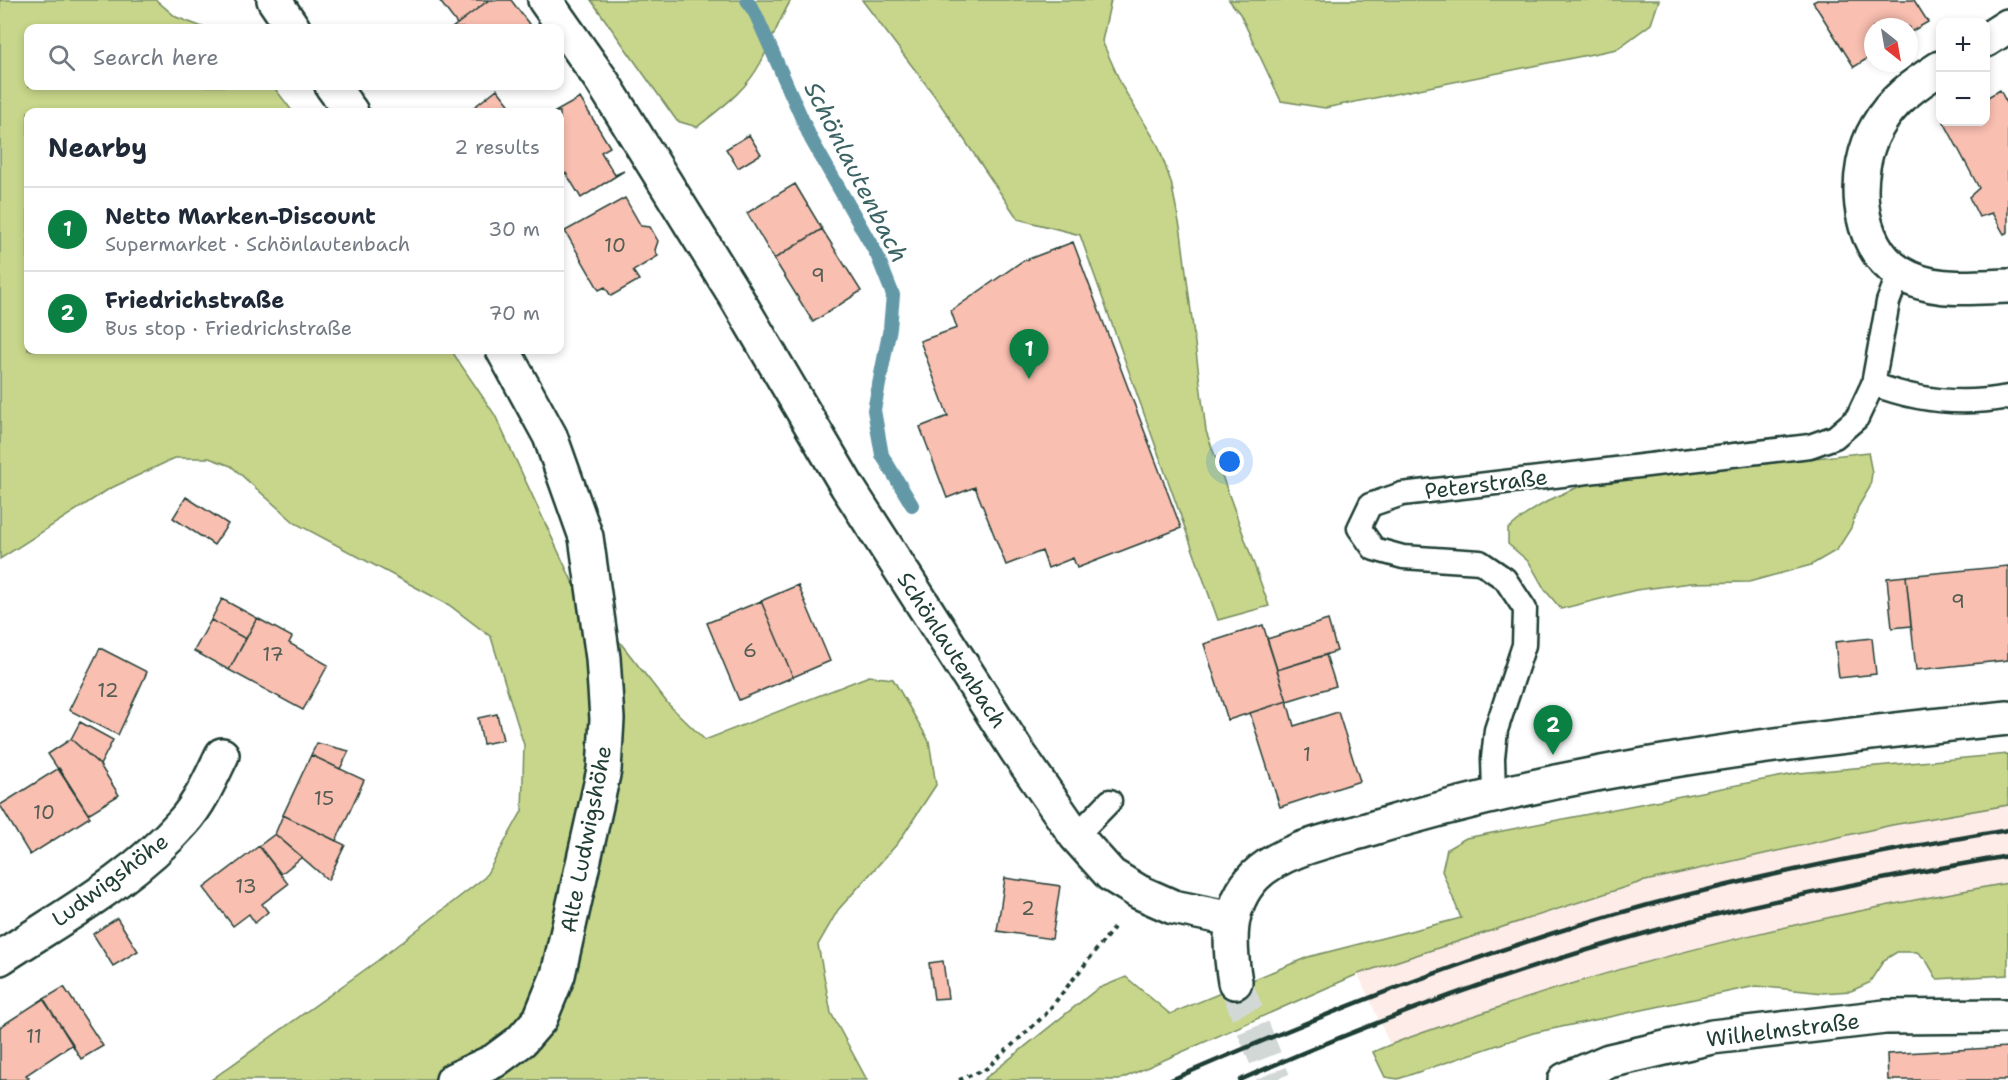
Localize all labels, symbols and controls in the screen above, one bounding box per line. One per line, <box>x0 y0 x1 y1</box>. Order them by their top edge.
north arrow <box>1864 18 1918 72</box>
map controls <box>1936 18 1990 126</box>
button: + <box>1936 18 1990 72</box>
search box <box>24 24 564 90</box>
icon: search <box>45 41 78 74</box>
text: Search here <box>93 43 219 72</box>
button: − <box>1936 72 1990 126</box>
water label: Schönlautenbach <box>797 76 915 268</box>
text: Nearby <box>48 130 147 165</box>
text: 2 results <box>454 134 540 160</box>
text: Netto Marken-Discount <box>105 202 376 231</box>
text: 1 <box>63 216 72 242</box>
text: 30 m <box>488 216 540 242</box>
text: Supermarket · Schönlautenbach <box>105 231 410 257</box>
house number: 10 <box>604 232 626 258</box>
house number: 9 <box>811 262 825 288</box>
text: Friedrichstraße <box>105 286 284 315</box>
text: 2 <box>61 300 75 326</box>
text: 70 m <box>488 300 540 326</box>
text: Bus stop · Friedrichstraße <box>105 315 352 341</box>
pin: 1 <box>1010 330 1048 379</box>
your location <box>1215 447 1244 476</box>
street label: Peterstraße <box>1423 462 1549 506</box>
street label: Schönlautenbach <box>891 566 1013 734</box>
house number: 9 <box>1951 588 1965 614</box>
house number: 6 <box>743 637 757 663</box>
house number: 17 <box>262 641 284 667</box>
house number: 12 <box>97 677 119 703</box>
pin: 2 <box>1534 706 1572 755</box>
house number: 1 <box>1303 741 1311 767</box>
street label: Alte Ludwigshöhe <box>554 743 618 935</box>
house number: 15 <box>314 785 334 811</box>
house number: 10 <box>33 799 55 825</box>
street label: Ludwigshöhe <box>46 827 174 933</box>
house number: 13 <box>235 873 257 899</box>
house number: 2 <box>1021 895 1035 921</box>
street label: Wilhelmstraße <box>1705 1006 1861 1054</box>
house number: 11 <box>26 1023 42 1049</box>

